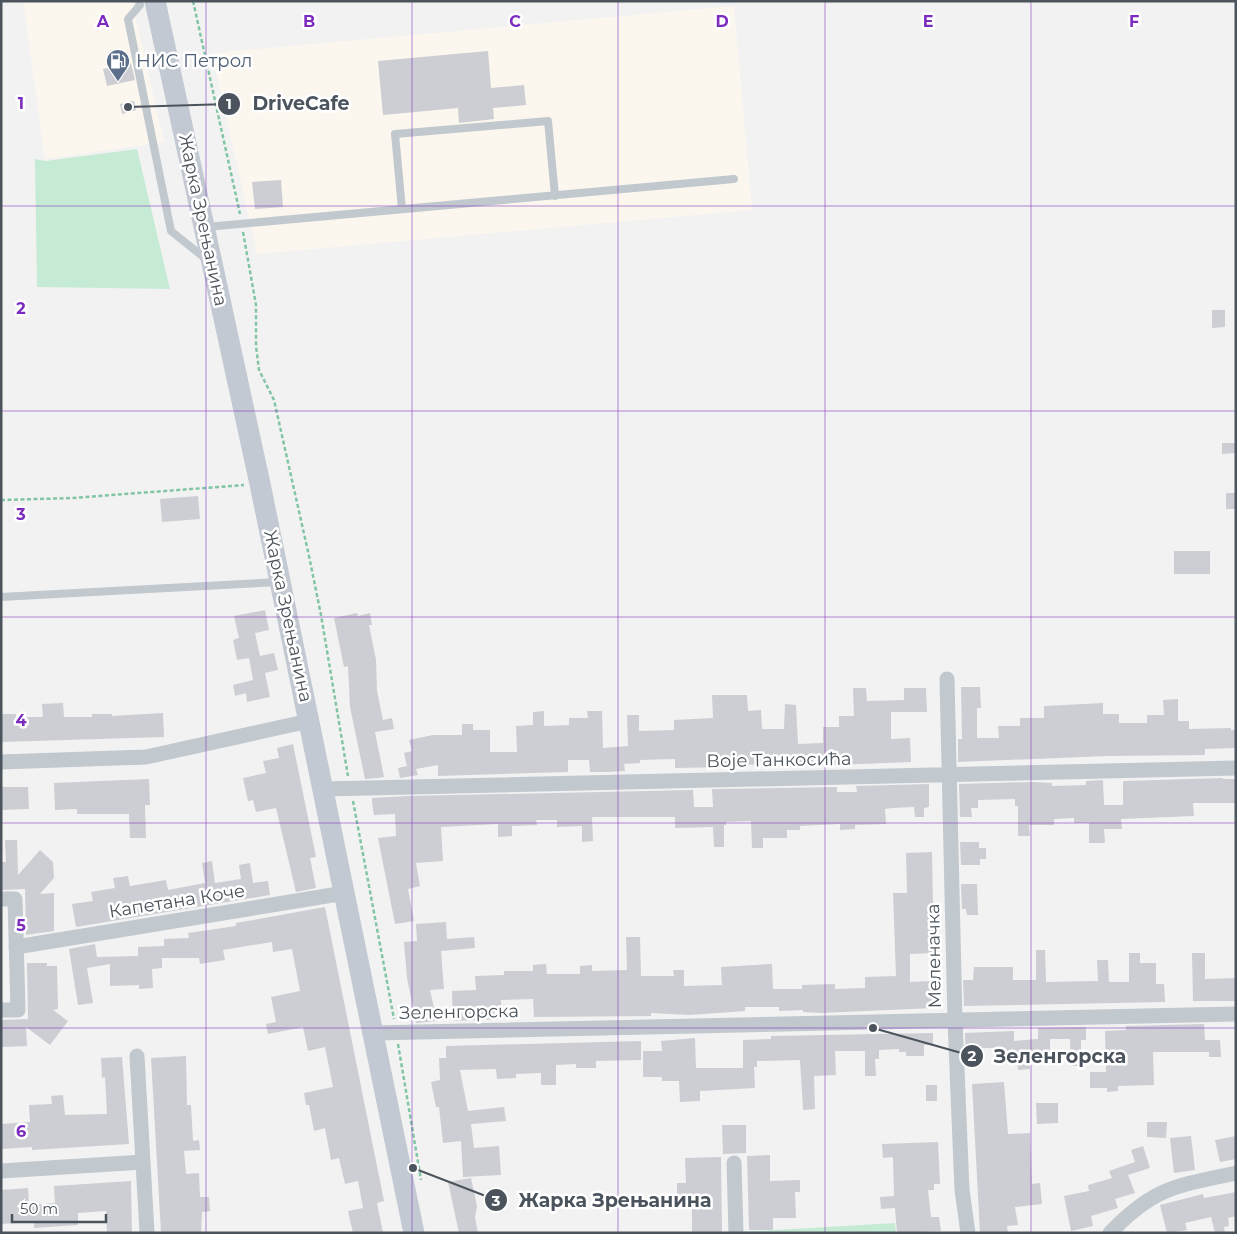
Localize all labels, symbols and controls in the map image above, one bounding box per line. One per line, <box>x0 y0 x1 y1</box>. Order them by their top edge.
text: A <box>96 12 110 31</box>
text: B <box>303 12 315 31</box>
text: C <box>509 12 521 31</box>
text: D <box>715 12 729 31</box>
text: E <box>923 12 933 31</box>
text: F <box>1129 12 1139 31</box>
fuel station icon: НИС Петрол <box>105 48 131 82</box>
place label: НИС Петрол <box>136 50 252 72</box>
callout: DriveCafe <box>217 87 359 121</box>
text: DriveCafe <box>252 92 350 115</box>
text: 1 <box>18 94 24 113</box>
text: 1 <box>226 94 232 113</box>
street label: Жарка Зрењанина <box>174 132 232 308</box>
text: 2 <box>16 299 26 318</box>
text: 3 <box>15 505 26 524</box>
street label: Жарка Зрењанина <box>259 528 317 704</box>
text: 4 <box>15 711 27 730</box>
street label: Воје Танкосића <box>706 748 852 772</box>
street label: Капетана Коче <box>107 879 247 923</box>
street label: Меленачка <box>922 903 946 1009</box>
text: 5 <box>16 916 26 935</box>
street label: Зеленгорска <box>399 1000 519 1024</box>
callout: Зеленгорска <box>959 1039 1136 1073</box>
text: Зеленгорска <box>993 1045 1126 1068</box>
text: 2 <box>968 1046 977 1065</box>
text: 6 <box>16 1122 26 1141</box>
callout: Жарка Зрењанина <box>484 1183 722 1217</box>
text: Жарка Зрењанина <box>519 1189 711 1212</box>
text: 3 <box>491 1191 501 1210</box>
scale bar <box>12 1192 106 1224</box>
text: 50 m <box>20 1199 58 1218</box>

